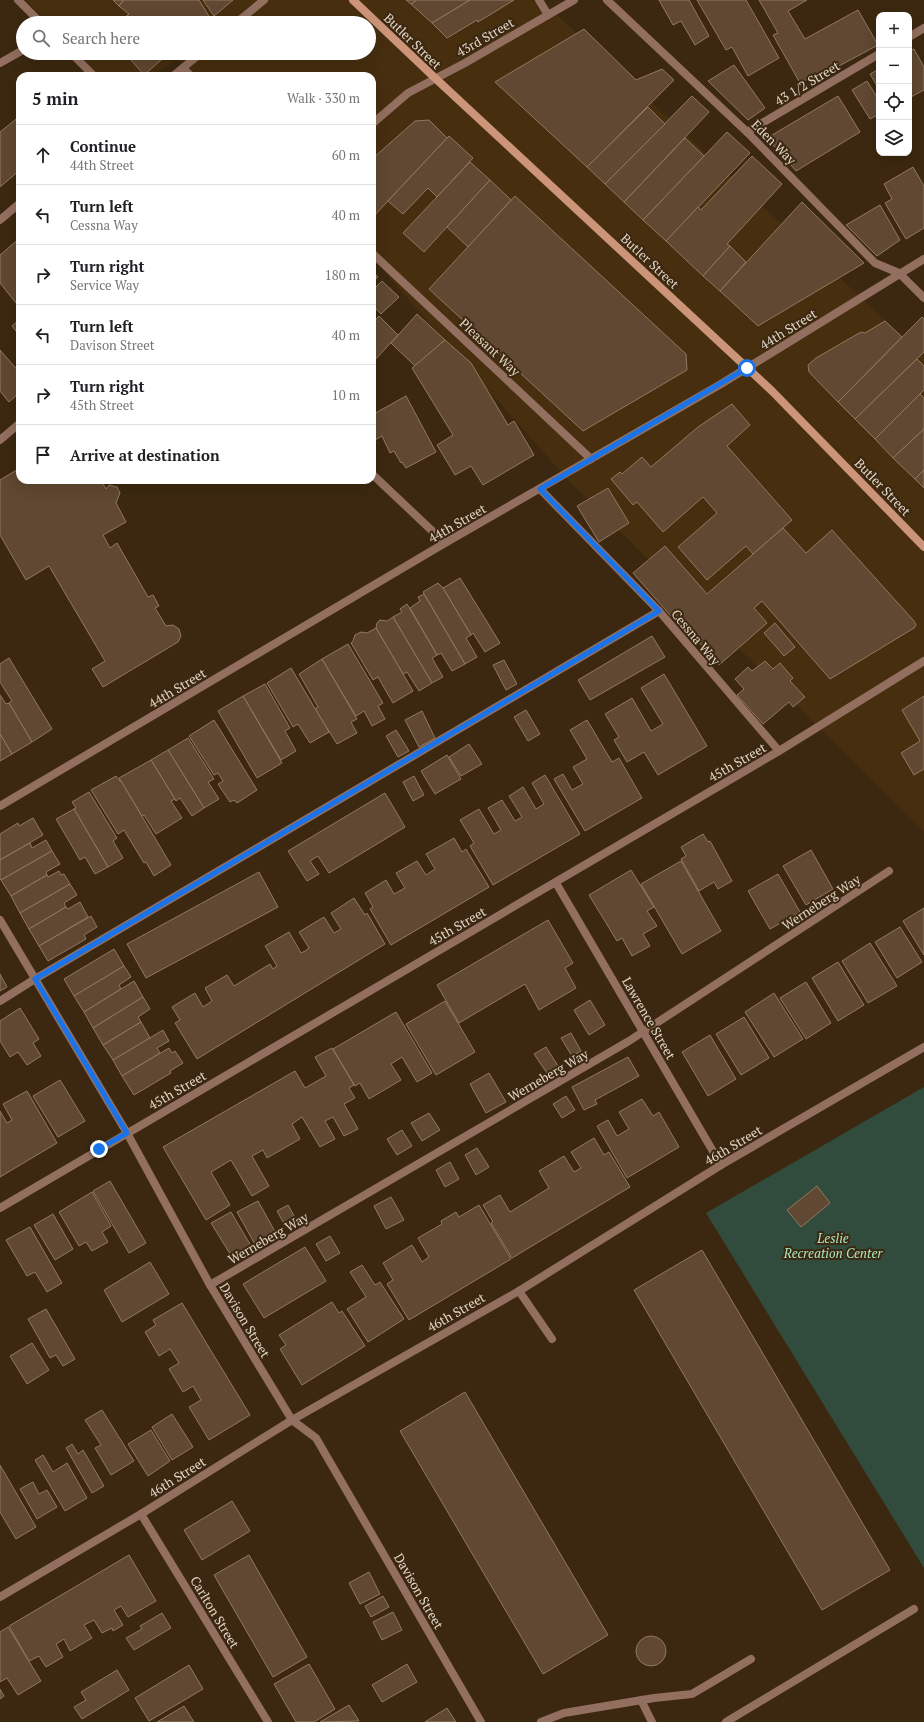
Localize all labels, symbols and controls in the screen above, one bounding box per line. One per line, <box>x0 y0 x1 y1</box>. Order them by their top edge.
street label: Butler Street <box>380 9 446 73</box>
map controls <box>876 12 912 156</box>
button: + <box>876 12 912 48</box>
street label: 43rd Street <box>453 13 517 61</box>
search box <box>16 16 376 60</box>
icon: search <box>30 27 52 49</box>
text: Search here <box>62 28 140 48</box>
button: − <box>876 48 912 84</box>
street label: 43 1/2 Street <box>771 56 843 110</box>
button: locate <box>876 84 912 120</box>
text: 5 min <box>32 87 79 110</box>
text: Walk · 330 m <box>287 89 360 107</box>
street label: Eden Way <box>748 116 801 169</box>
button: layers <box>876 120 912 156</box>
text: Continue <box>70 136 136 156</box>
icon: ahead <box>32 144 54 166</box>
text: 60 m <box>332 146 360 164</box>
text: 44th Street <box>70 156 134 174</box>
text: Turn left <box>70 196 134 216</box>
icon: left <box>32 204 54 226</box>
text: 40 m <box>332 206 360 224</box>
text: Cessna Way <box>70 216 138 234</box>
street label: Butler Street <box>617 229 683 293</box>
text: Turn right <box>70 256 145 276</box>
icon: right <box>32 264 54 286</box>
text: 180 m <box>325 266 360 284</box>
text: Service Way <box>70 276 139 294</box>
street label: 44th Street <box>756 304 820 354</box>
street label: Pleasant Way <box>456 314 525 380</box>
text: Turn left <box>70 316 134 336</box>
icon: left <box>32 324 54 346</box>
text: 40 m <box>332 326 360 344</box>
text: Davison Street <box>70 336 155 354</box>
route start <box>738 359 756 377</box>
text: Turn right <box>70 376 145 396</box>
icon: right <box>32 384 54 406</box>
text: 10 m <box>332 386 360 404</box>
text: 45th Street <box>70 396 134 414</box>
icon: arrive <box>32 444 54 466</box>
text: Arrive at destination <box>70 445 220 465</box>
street label: Butler Street <box>851 454 915 520</box>
street label: 44th Street <box>425 499 489 547</box>
street label: Cessna Way <box>667 605 725 669</box>
street label: 44th Street <box>145 664 209 712</box>
street label: 45th Street <box>705 738 769 786</box>
street label: Werneberg Way <box>778 870 864 934</box>
street label: 45th Street <box>425 902 489 950</box>
street label: Lawrence Street <box>618 973 680 1063</box>
street label: Werneberg Way <box>504 1044 592 1105</box>
street label: 45th Street <box>145 1066 209 1114</box>
street label: 46th Street <box>701 1121 765 1169</box>
route end <box>90 1140 108 1158</box>
street label: Werneberg Way <box>224 1207 312 1268</box>
park label: Leslie Recreation Center <box>783 1229 883 1262</box>
street label: Davison Street <box>215 1279 275 1361</box>
street label: 46th Street <box>424 1288 488 1336</box>
street label: 46th Street <box>145 1452 209 1502</box>
street label: Davison Street <box>390 1550 448 1632</box>
street label: Carlton Street <box>186 1572 244 1652</box>

